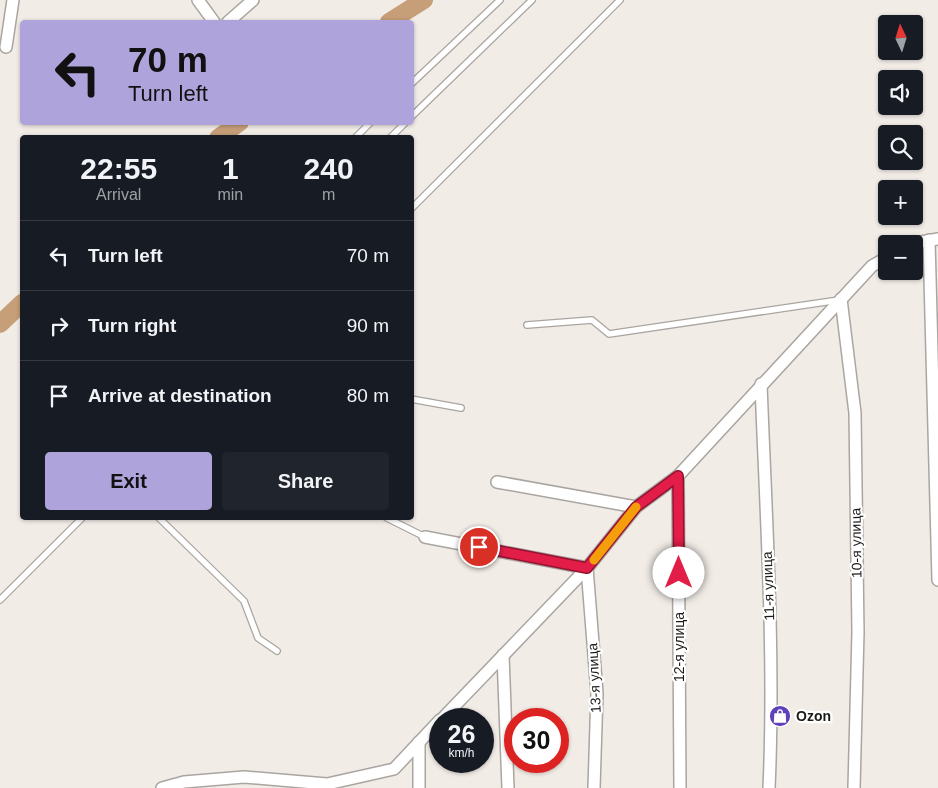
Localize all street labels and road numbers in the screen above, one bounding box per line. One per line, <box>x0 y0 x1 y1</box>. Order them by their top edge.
street label: 10-я улица <box>847 508 865 578</box>
street label: 11-я улица <box>759 551 777 621</box>
street label: 12-я улица <box>671 612 687 682</box>
street label: 13-я улица <box>584 642 604 713</box>

